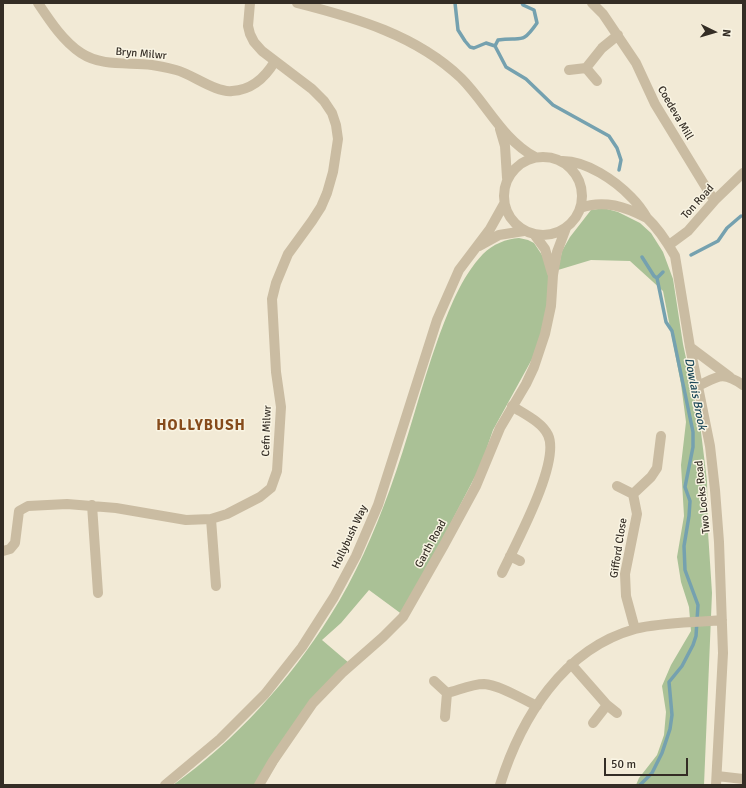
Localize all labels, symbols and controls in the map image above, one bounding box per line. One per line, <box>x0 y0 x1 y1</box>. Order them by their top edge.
north arrow <box>694 12 734 52</box>
text: N <box>720 29 733 37</box>
street label: Bryn Milwr <box>115 45 167 63</box>
street label: Coedeva Mill <box>654 84 696 142</box>
street label: Ton Road <box>679 182 717 222</box>
water label: Dowlais Brook <box>681 357 709 431</box>
street label: Cefn Milwr <box>260 405 274 457</box>
district label: HOLLYBUSH <box>156 417 246 435</box>
street label: Two Locks Road <box>693 460 713 534</box>
street label: Hollybush Way <box>329 503 371 571</box>
street label: Gifford Close <box>608 517 630 579</box>
street label: Garth Road <box>412 518 450 570</box>
scale bar <box>606 750 690 776</box>
text: 50 m <box>611 757 636 772</box>

